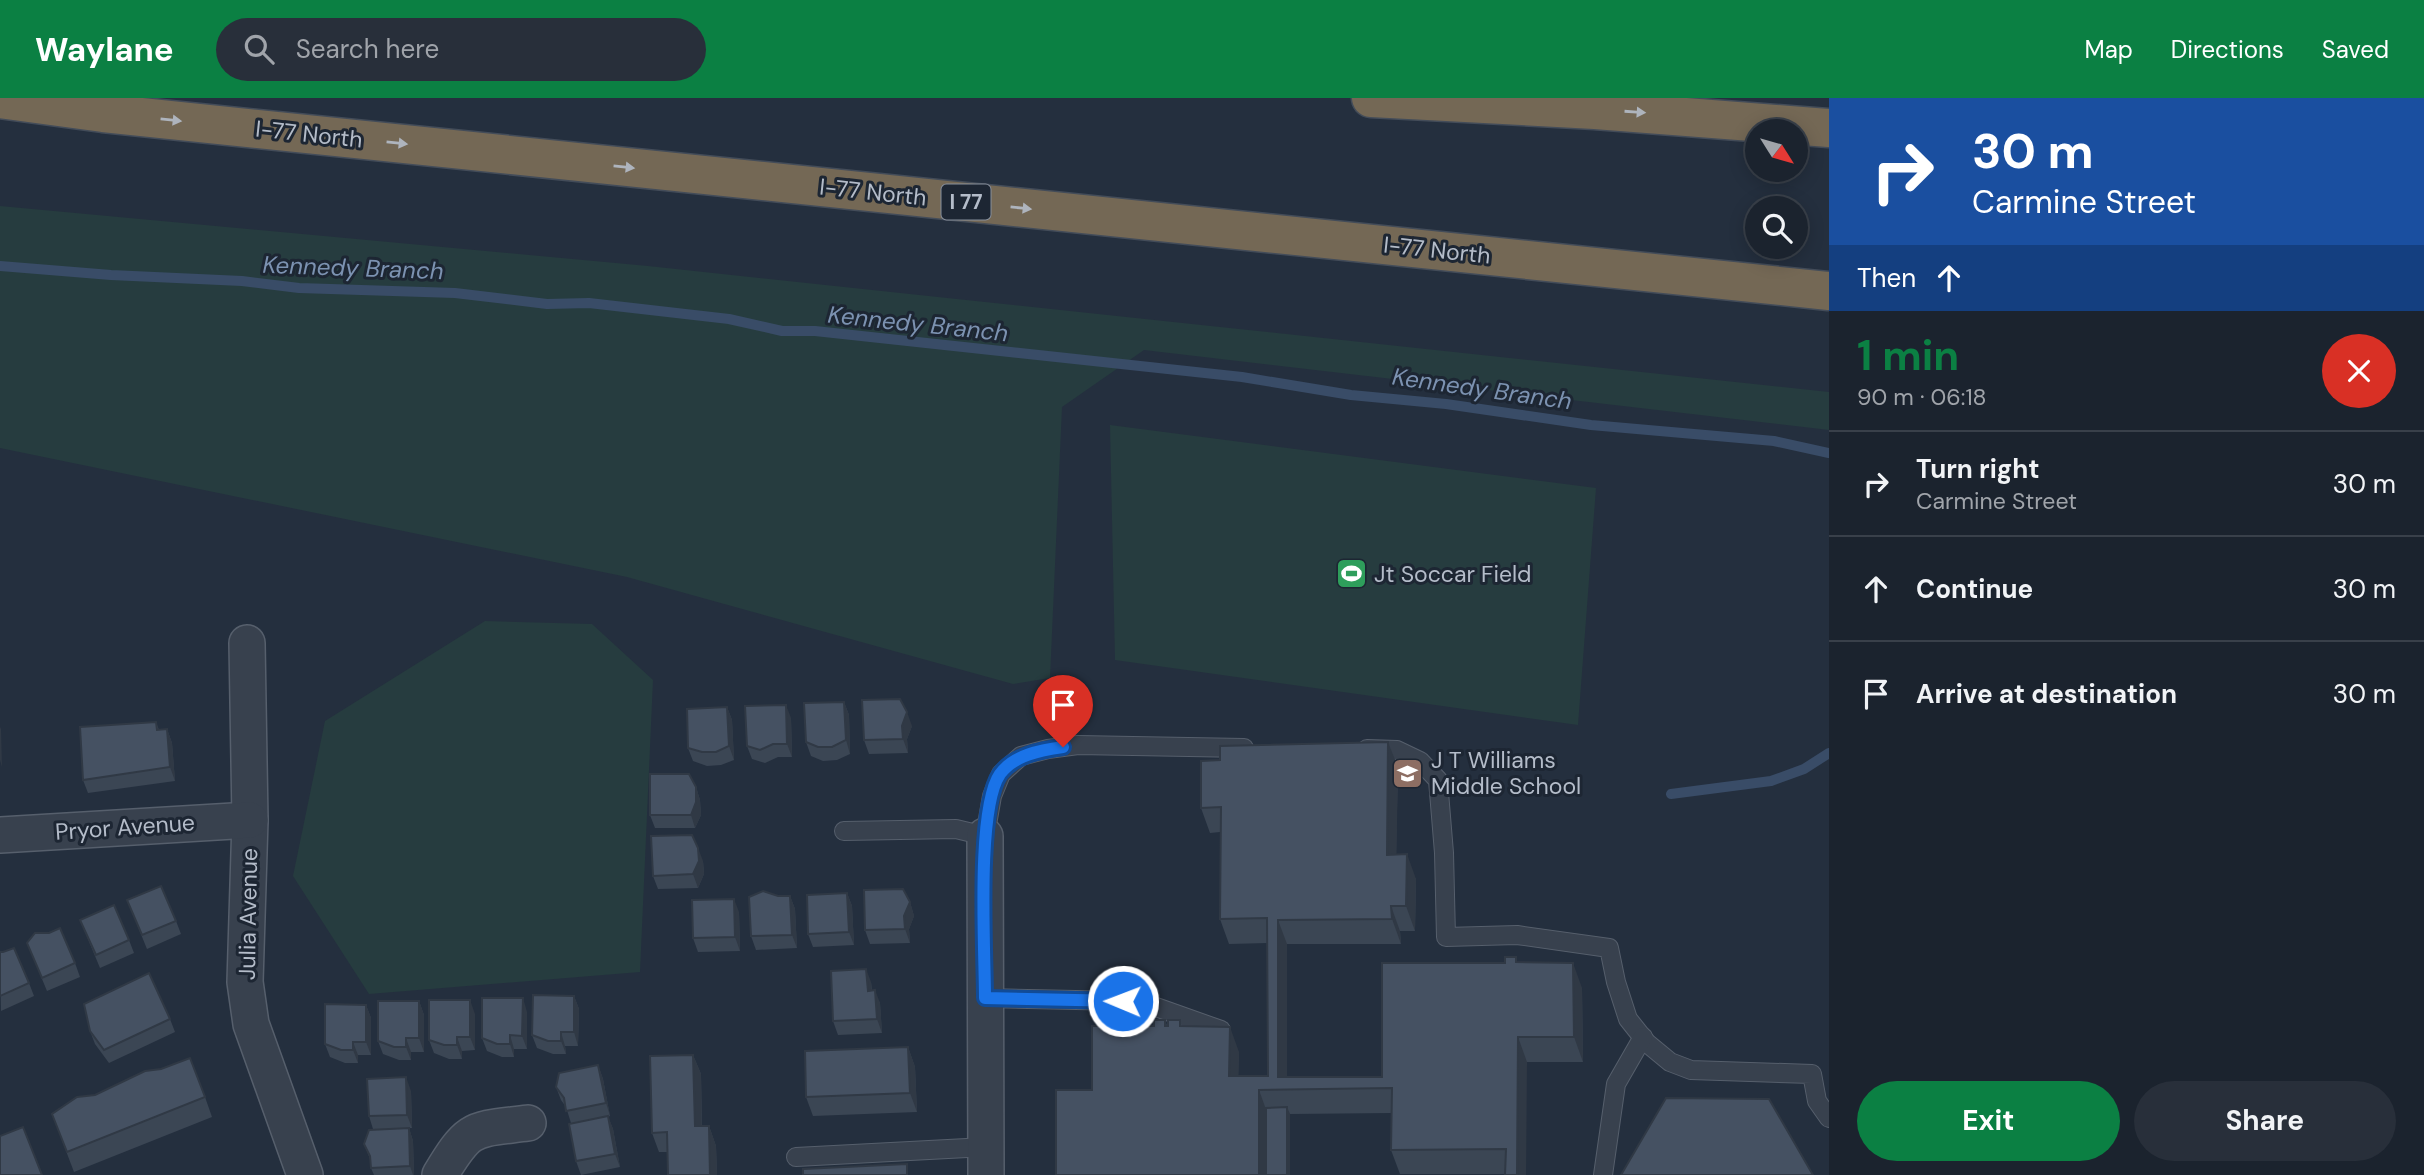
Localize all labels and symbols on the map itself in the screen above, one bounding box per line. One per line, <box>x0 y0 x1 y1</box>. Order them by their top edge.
one-way arrow <box>1624 107 1646 118</box>
street label: I-77 North <box>254 113 364 155</box>
one-way arrow <box>160 115 182 126</box>
north arrow <box>1745 119 1808 182</box>
one-way arrow <box>387 138 409 149</box>
one-way arrow <box>613 161 635 172</box>
street label: I-77 North <box>818 171 928 213</box>
road number: I 77 <box>942 184 990 220</box>
one-way arrow <box>1010 202 1032 213</box>
street label: I-77 North <box>1382 229 1492 271</box>
water label: Kennedy Branch <box>262 249 444 286</box>
water label: Kennedy Branch <box>826 299 1010 348</box>
water label: Kennedy Branch <box>1390 361 1574 416</box>
sports icon: Jt Soccar Field <box>1334 557 1368 591</box>
place label: Jt Soccar Field <box>1374 559 1532 589</box>
pin <box>1033 675 1093 747</box>
place label: J T Williams Middle School <box>1431 745 1581 801</box>
school or university icon: J T Williams Middle School <box>1391 756 1425 790</box>
street label: Pryor Avenue <box>54 807 196 847</box>
street label: Julia Avenue <box>232 848 264 980</box>
position arrow <box>1086 964 1160 1038</box>

